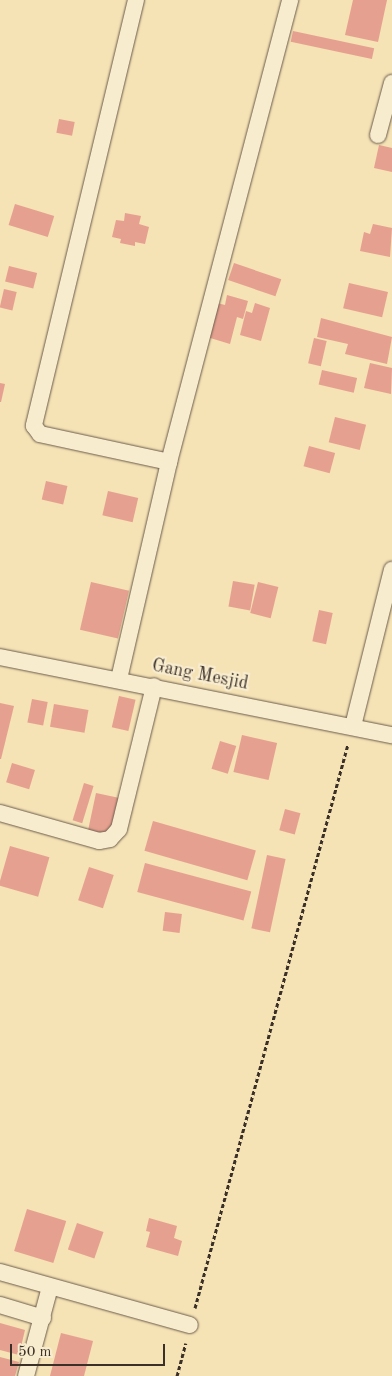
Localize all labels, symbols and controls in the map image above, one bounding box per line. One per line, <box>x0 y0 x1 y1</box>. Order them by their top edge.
street label: Gang Mesjid <box>150 655 250 695</box>
scale bar <box>12 1334 168 1366</box>
text: 50 m <box>18 1345 52 1360</box>

